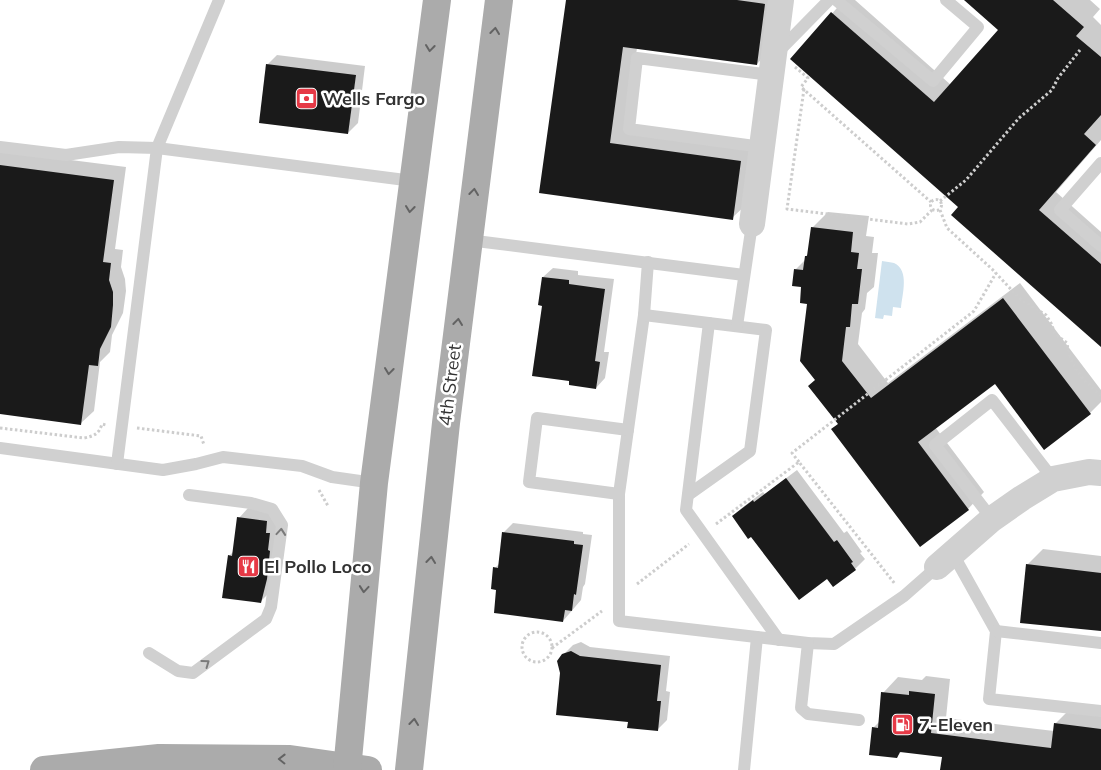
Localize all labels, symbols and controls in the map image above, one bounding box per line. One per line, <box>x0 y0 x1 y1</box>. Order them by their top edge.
one-way arrow <box>489 26 500 34</box>
one-way arrow <box>426 44 436 53</box>
bank icon: Wells Fargo <box>295 87 319 111</box>
place label: Wells Fargo <box>323 87 425 110</box>
one-way arrow <box>468 188 479 196</box>
one-way arrow <box>405 205 415 214</box>
one-way arrow <box>452 318 463 326</box>
street label: 4th Street <box>433 343 466 427</box>
one-way arrow <box>384 367 395 375</box>
one-way arrow <box>275 528 286 536</box>
restaurant icon: El Pollo Loco <box>236 555 260 579</box>
place label: El Pollo Loco <box>264 555 372 578</box>
one-way arrow <box>425 556 436 564</box>
one-way arrow <box>359 585 370 593</box>
one-way arrow <box>200 660 210 669</box>
fuel station icon: 7-Eleven <box>891 713 915 737</box>
place label: 7-Eleven <box>919 713 993 736</box>
one-way arrow <box>408 717 419 725</box>
one-way arrow <box>278 754 286 764</box>

